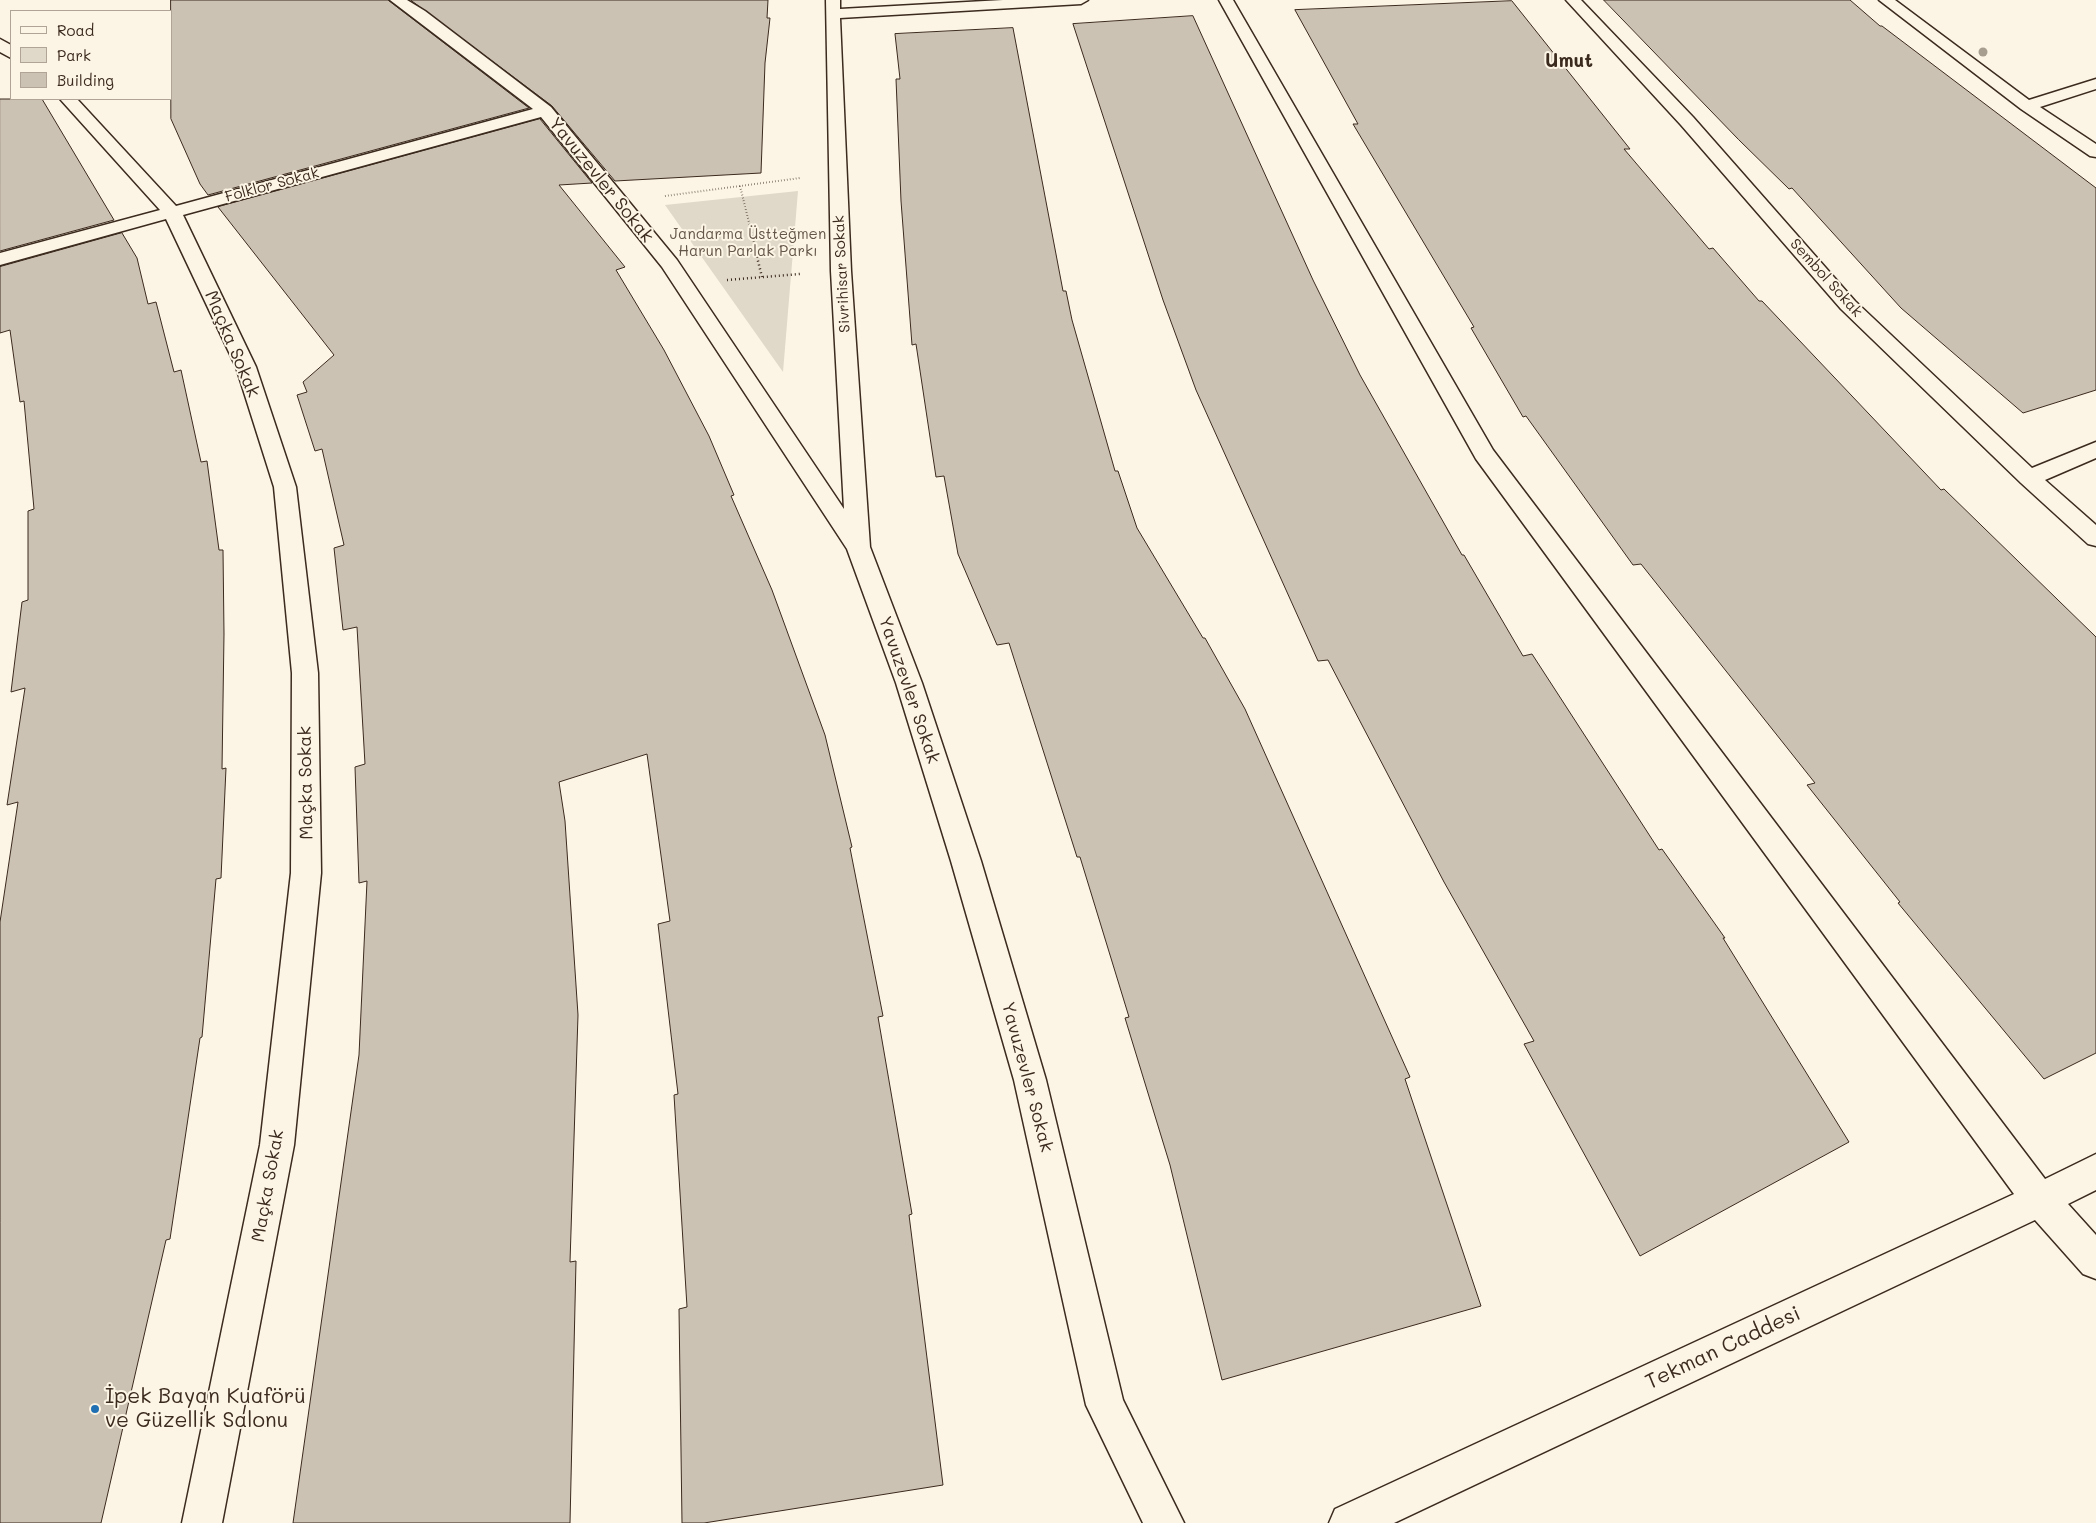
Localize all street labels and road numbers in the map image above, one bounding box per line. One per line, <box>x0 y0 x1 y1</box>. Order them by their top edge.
street label: Yavuzevler Sokak <box>544 113 658 247</box>
street label: Folklor Sokak <box>223 164 321 206</box>
street label: Sivrihisar Sokak <box>830 215 854 333</box>
street label: Sembol Sokak <box>1786 235 1866 321</box>
street label: Maçka Sokak <box>200 287 264 401</box>
street label: Yavuzevler Sokak <box>874 613 944 767</box>
street label: Maçka Sokak <box>294 726 318 840</box>
street label: Yavuzevler Sokak <box>997 1000 1057 1154</box>
street label: Maçka Sokak <box>247 1128 289 1244</box>
street label: Tekman Caddesi <box>1641 1301 1805 1395</box>

